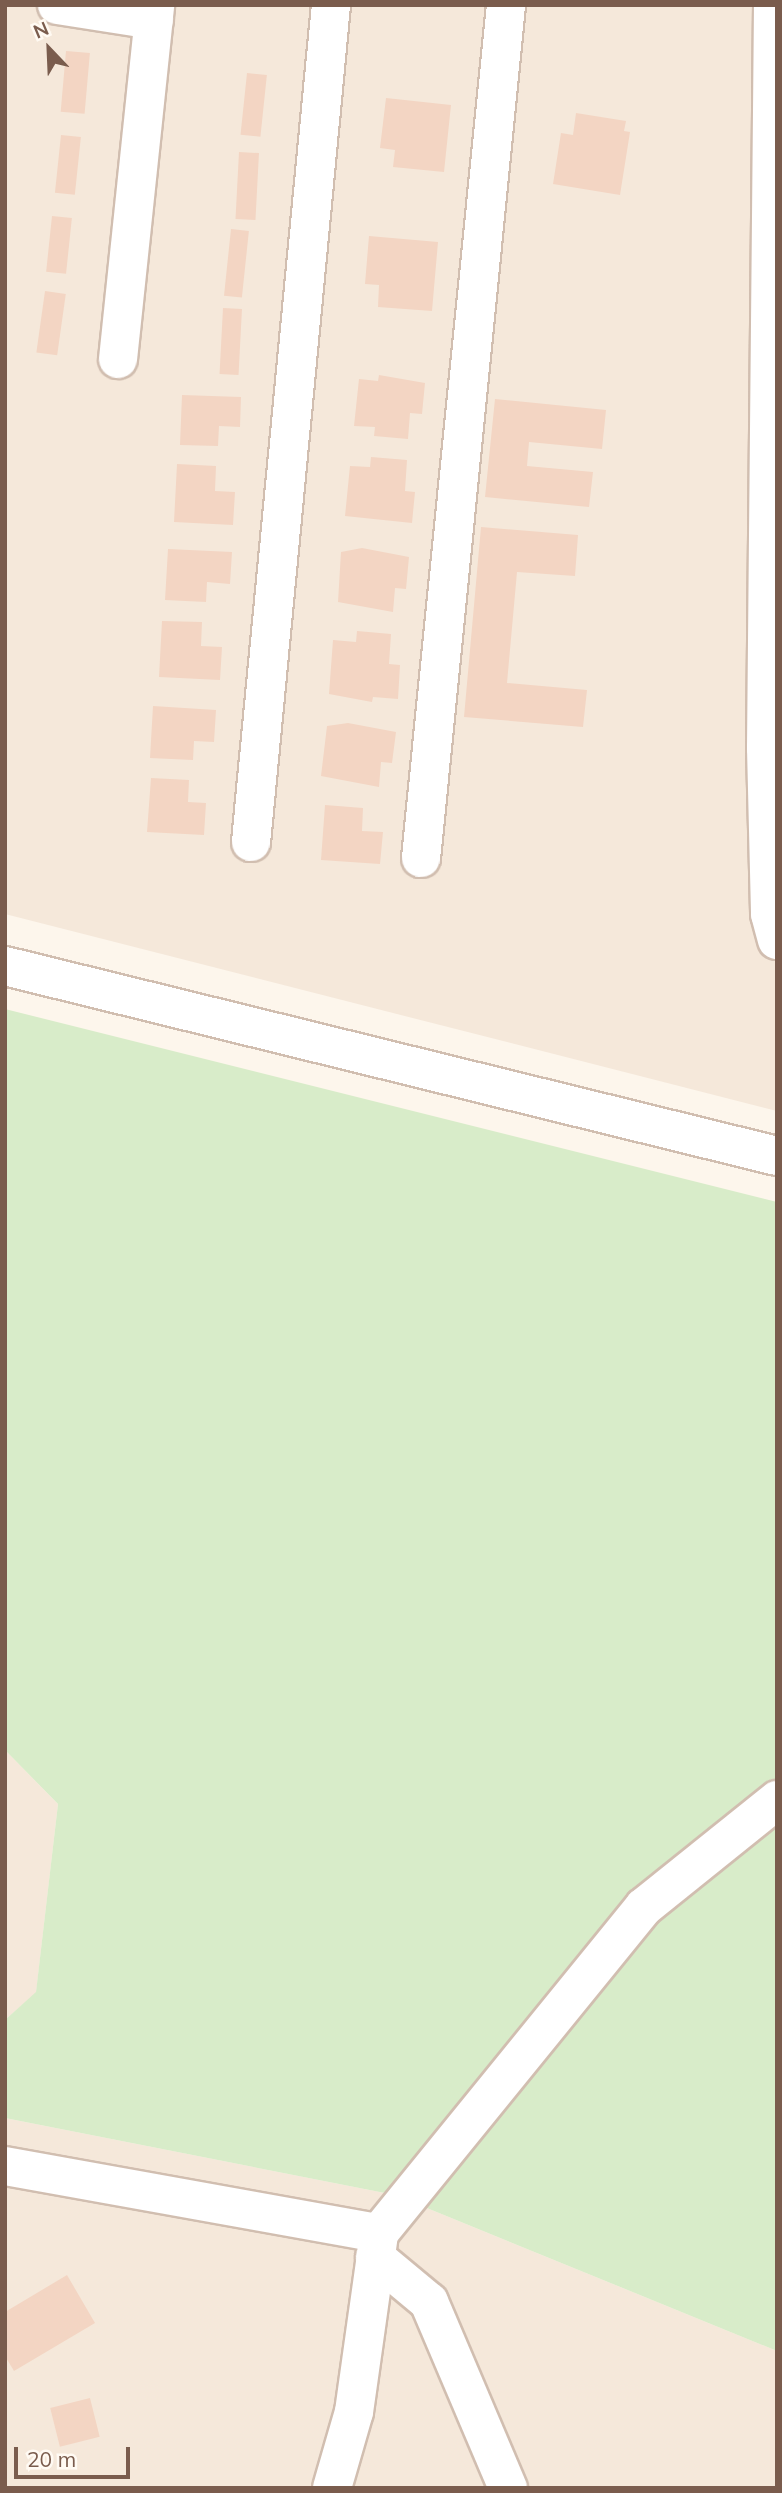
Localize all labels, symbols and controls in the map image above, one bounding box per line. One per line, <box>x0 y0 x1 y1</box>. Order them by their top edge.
north arrow <box>14 14 84 84</box>
text: N <box>29 16 52 44</box>
scale bar <box>18 2434 133 2478</box>
text: 20 m <box>27 2446 76 2472</box>

